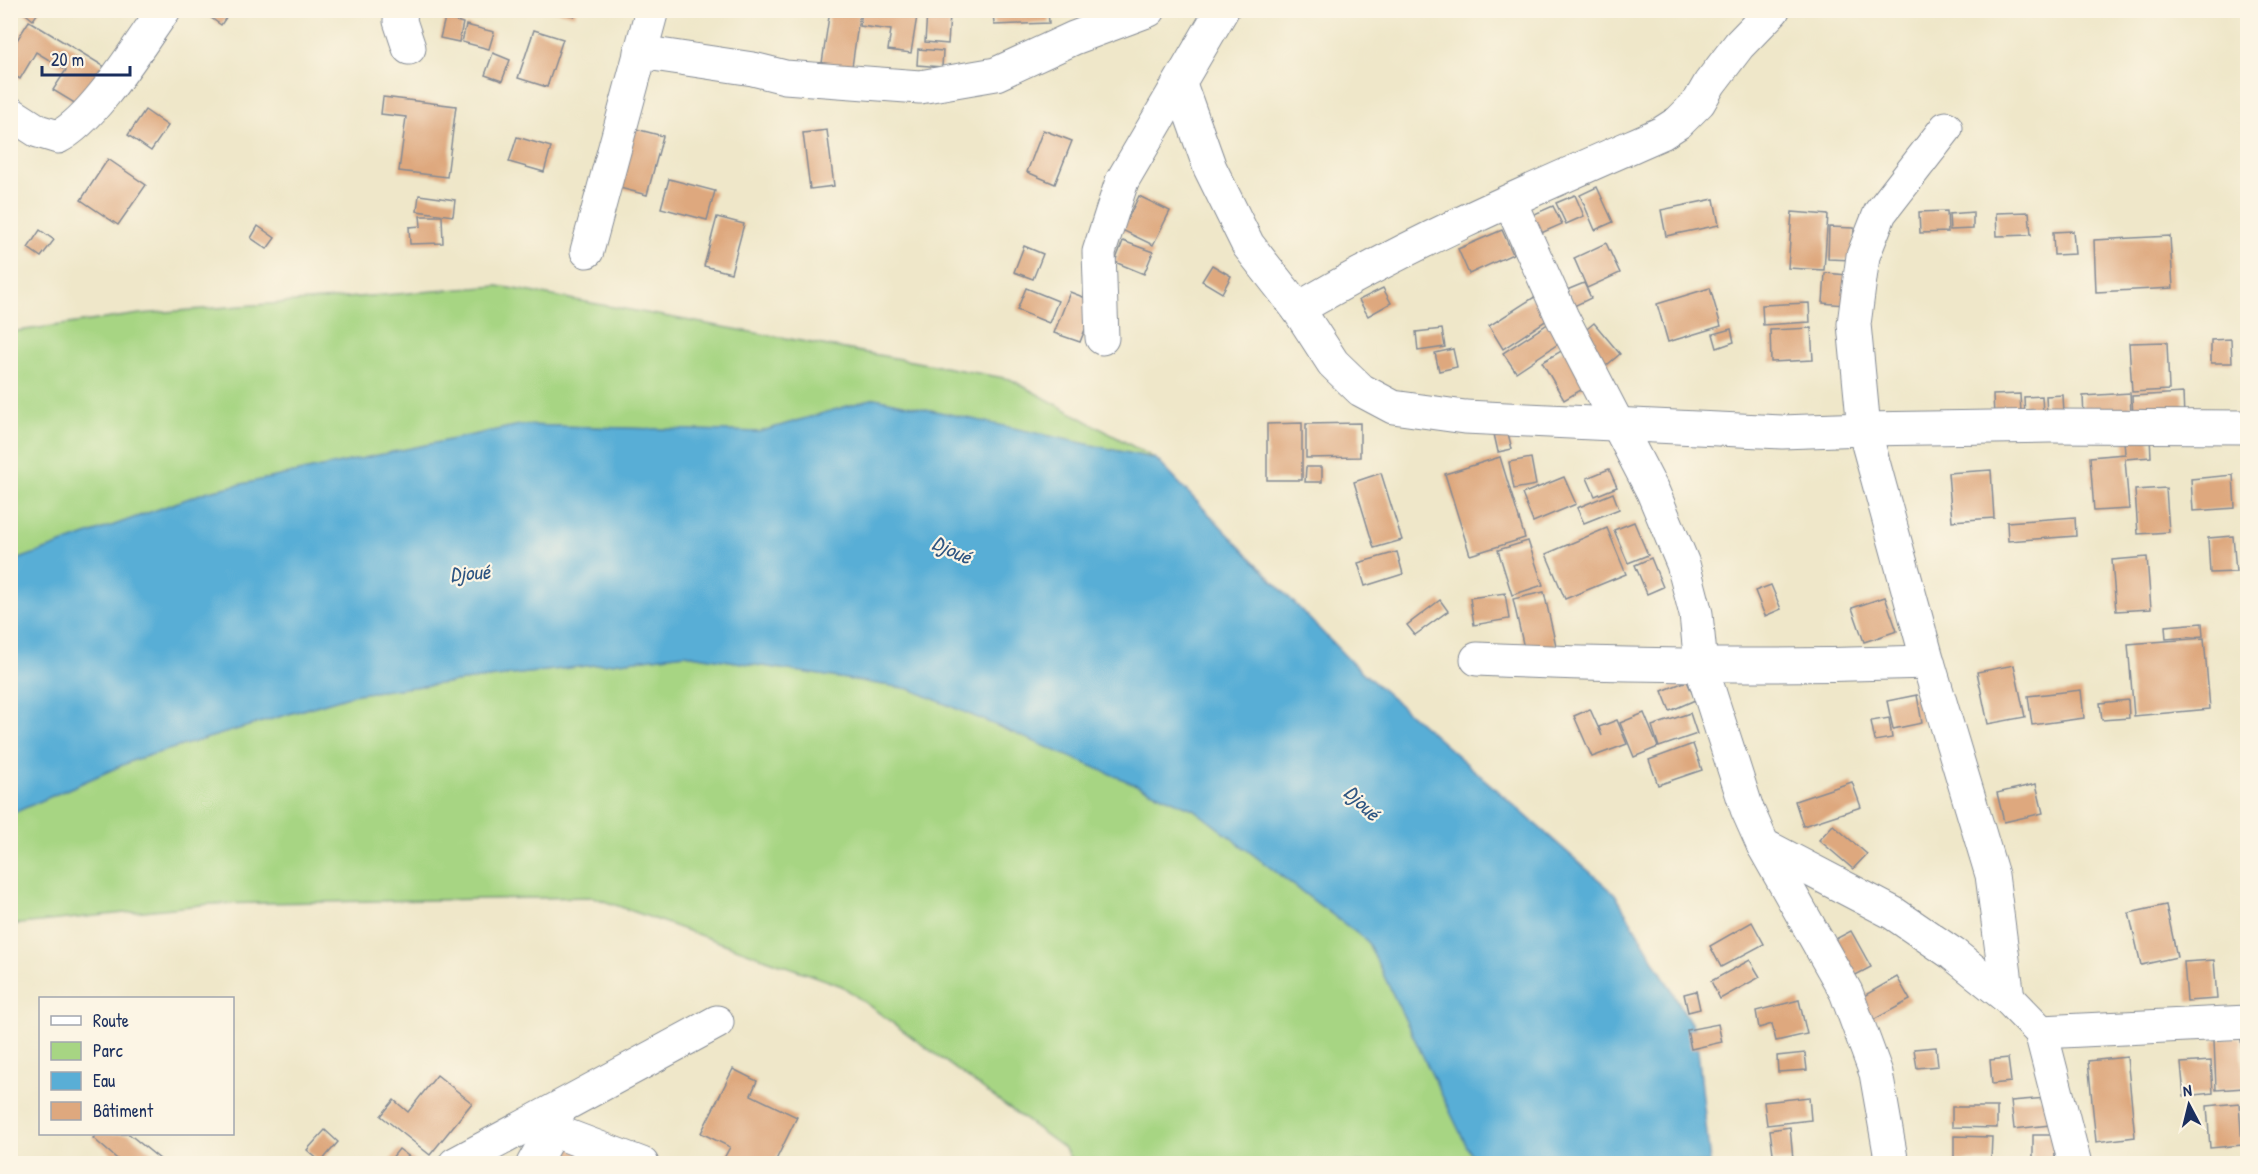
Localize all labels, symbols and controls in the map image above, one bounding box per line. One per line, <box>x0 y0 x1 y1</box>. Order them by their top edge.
scale bar <box>42 39 130 77</box>
text: 20 m <box>51 47 84 72</box>
water label: Djoué <box>928 528 978 572</box>
water label: Djoué <box>449 557 493 588</box>
water label: Djoué <box>1338 778 1388 828</box>
legend <box>39 997 234 1135</box>
text: Route <box>93 1008 129 1033</box>
text: Parc <box>93 1038 123 1063</box>
text: Eau <box>93 1068 115 1093</box>
north arrow <box>2159 1075 2219 1135</box>
text: N <box>2182 1079 2193 1102</box>
text: Bâtiment <box>93 1098 154 1123</box>

